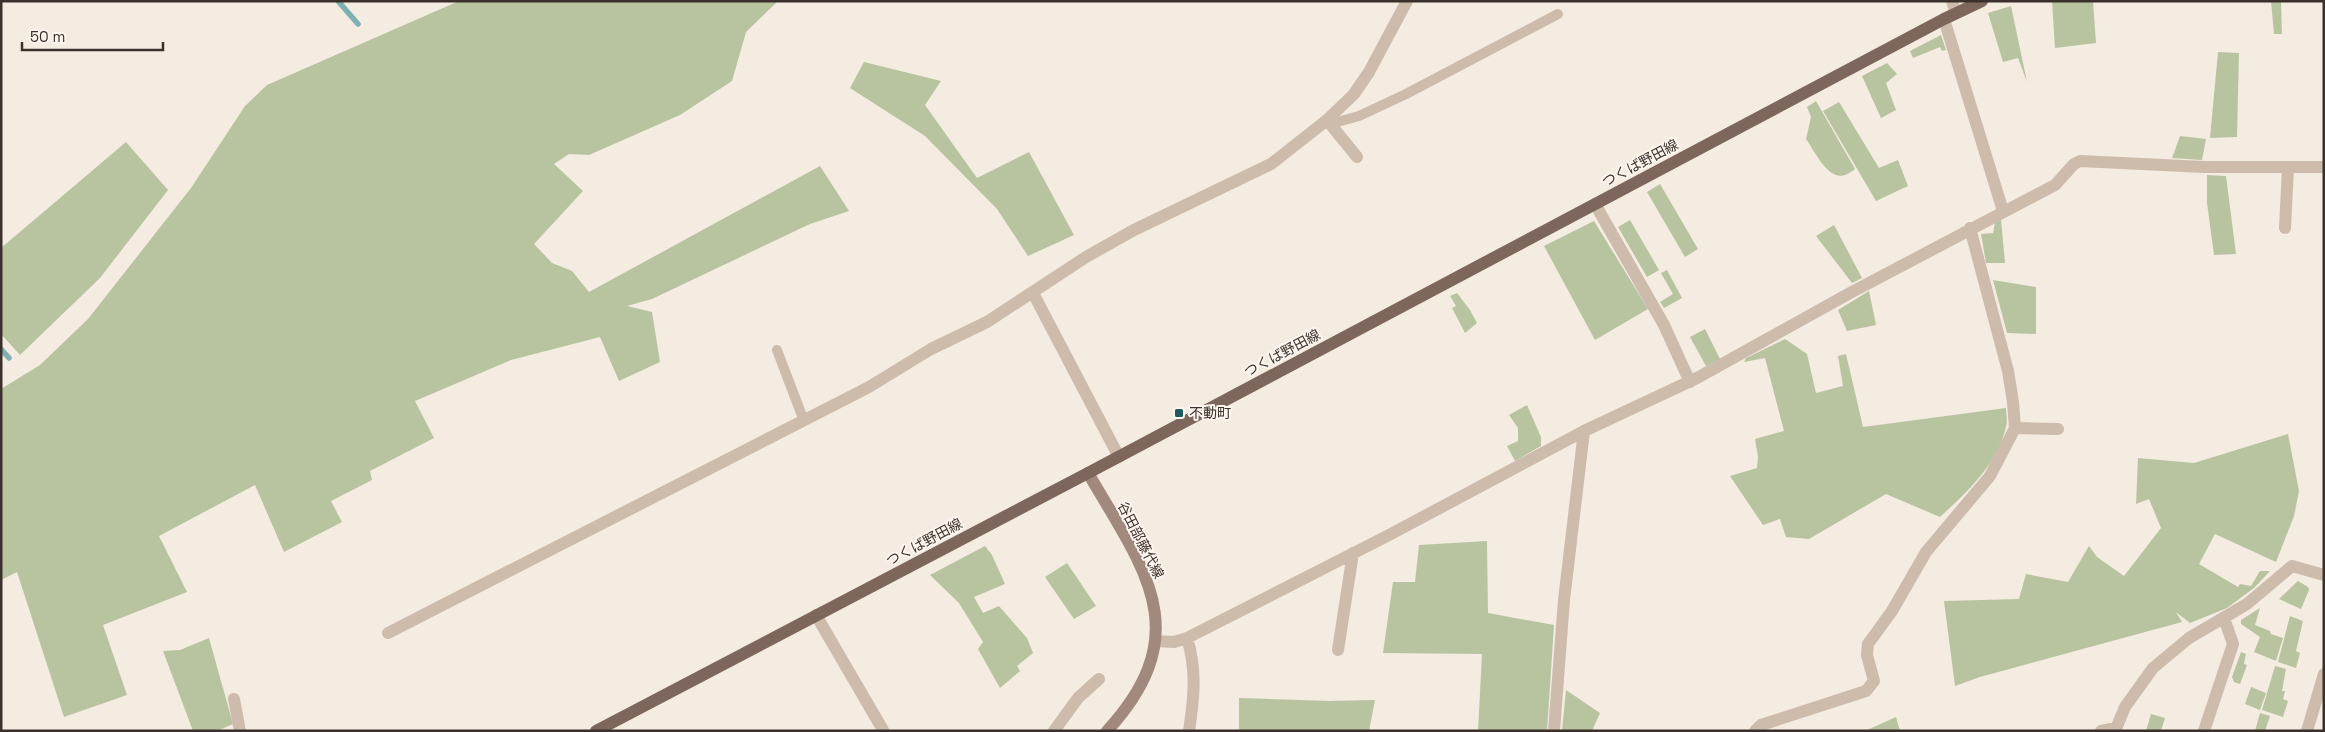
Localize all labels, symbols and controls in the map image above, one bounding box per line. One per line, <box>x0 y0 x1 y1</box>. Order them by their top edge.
scale bar <box>22 20 164 52</box>
text: 50 m <box>30 27 65 46</box>
street label: つくば野田線 <box>1599 135 1681 191</box>
street label: つくば野田線 <box>1241 325 1323 381</box>
place label: 不動町 <box>1189 404 1231 422</box>
marker: 不動町 <box>1173 407 1185 419</box>
street label: 谷田部藤代線 <box>1114 498 1168 582</box>
street label: つくば野田線 <box>883 514 965 570</box>

